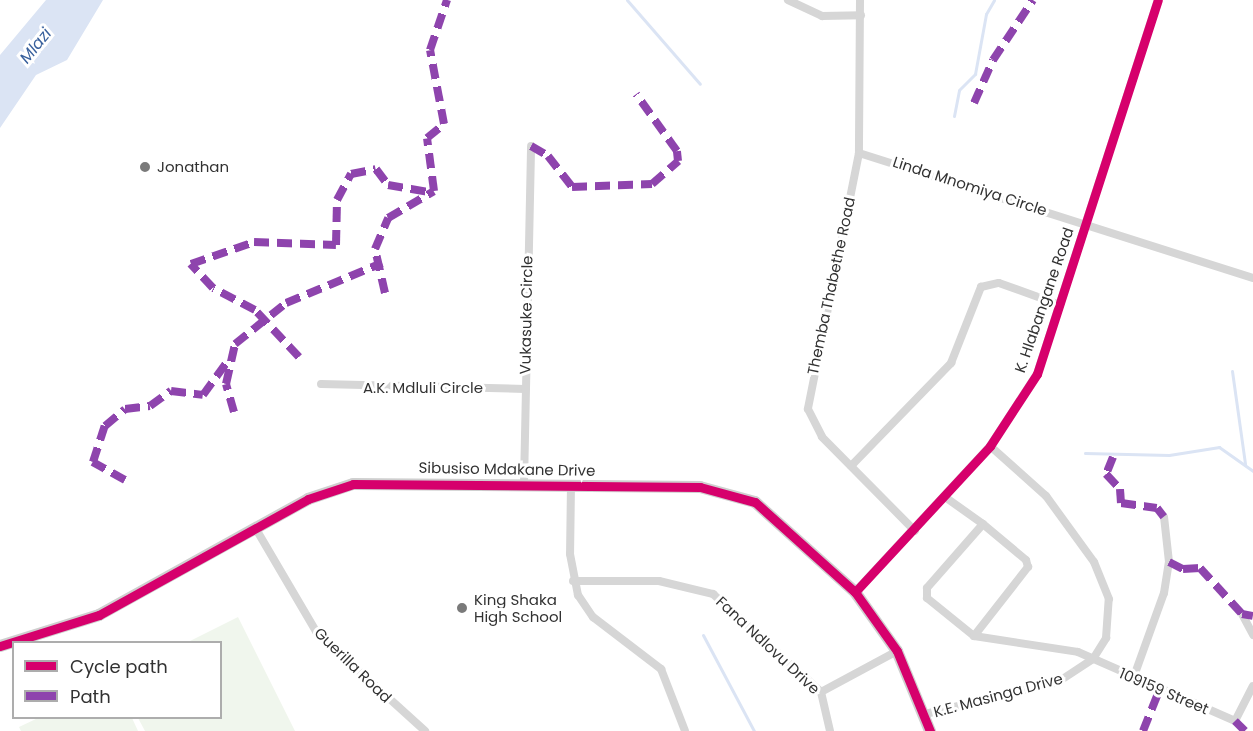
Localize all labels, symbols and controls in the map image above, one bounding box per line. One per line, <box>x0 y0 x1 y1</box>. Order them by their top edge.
water label: Mlazi <box>16 25 56 67</box>
street label: Linda Mnomiya Circle <box>891 153 1049 219</box>
place label: Jonathan <box>157 158 229 176</box>
marker: Jonathan <box>138 160 152 174</box>
street label: Themba Thabethe Road <box>803 195 859 377</box>
street label: K. Hlabangane Road <box>1011 225 1077 375</box>
street label: Vukasuke Circle <box>516 255 536 375</box>
street label: A.K. Mdluli Circle <box>363 379 483 397</box>
street label: Sibusiso Mdakane Drive <box>418 458 596 480</box>
place label: King Shaka High School <box>474 590 562 625</box>
street label: Fana Ndlovu Drive <box>712 592 824 698</box>
marker: King Shaka High School <box>455 601 469 615</box>
street label: Guerilla Road <box>311 624 395 706</box>
legend <box>12 641 222 719</box>
text: Cycle path <box>70 654 168 679</box>
street label: 109159 Street <box>1117 664 1211 718</box>
street label: K.E. Masinga Drive <box>931 669 1065 721</box>
text: Path <box>70 684 111 709</box>

